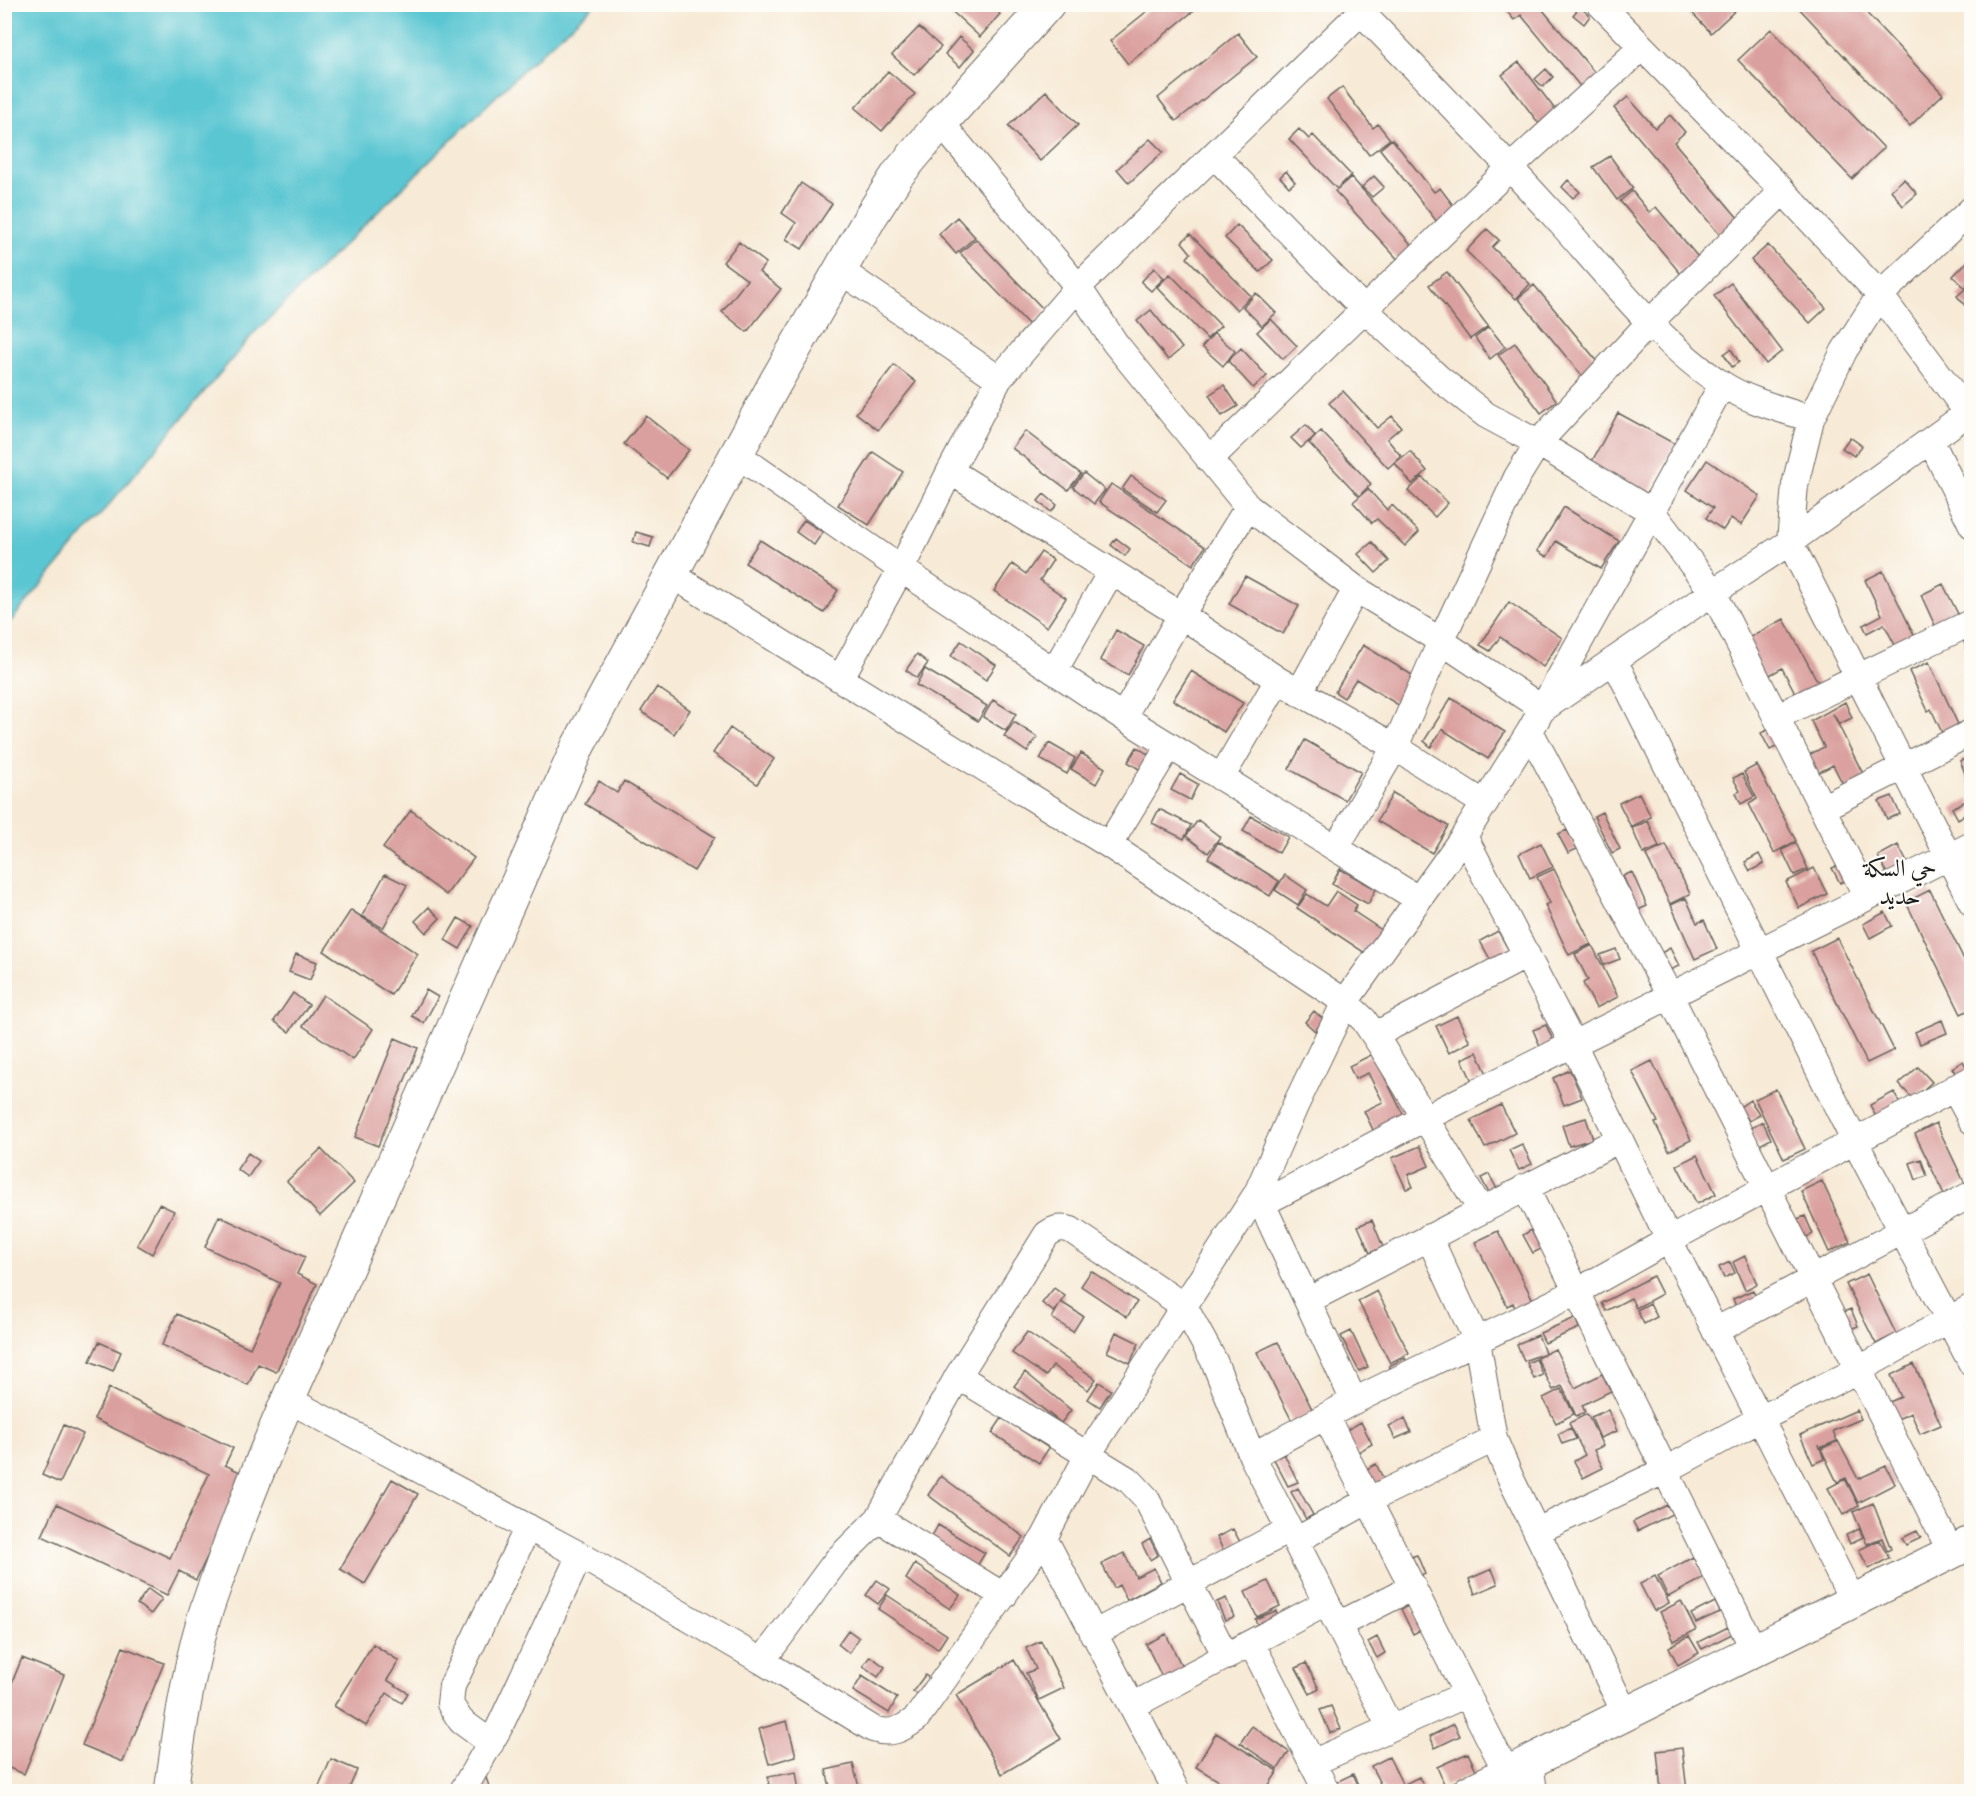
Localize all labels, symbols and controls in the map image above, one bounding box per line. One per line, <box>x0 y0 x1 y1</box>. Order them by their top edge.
district label: حي السكة حديد <box>1862 854 1937 910</box>

